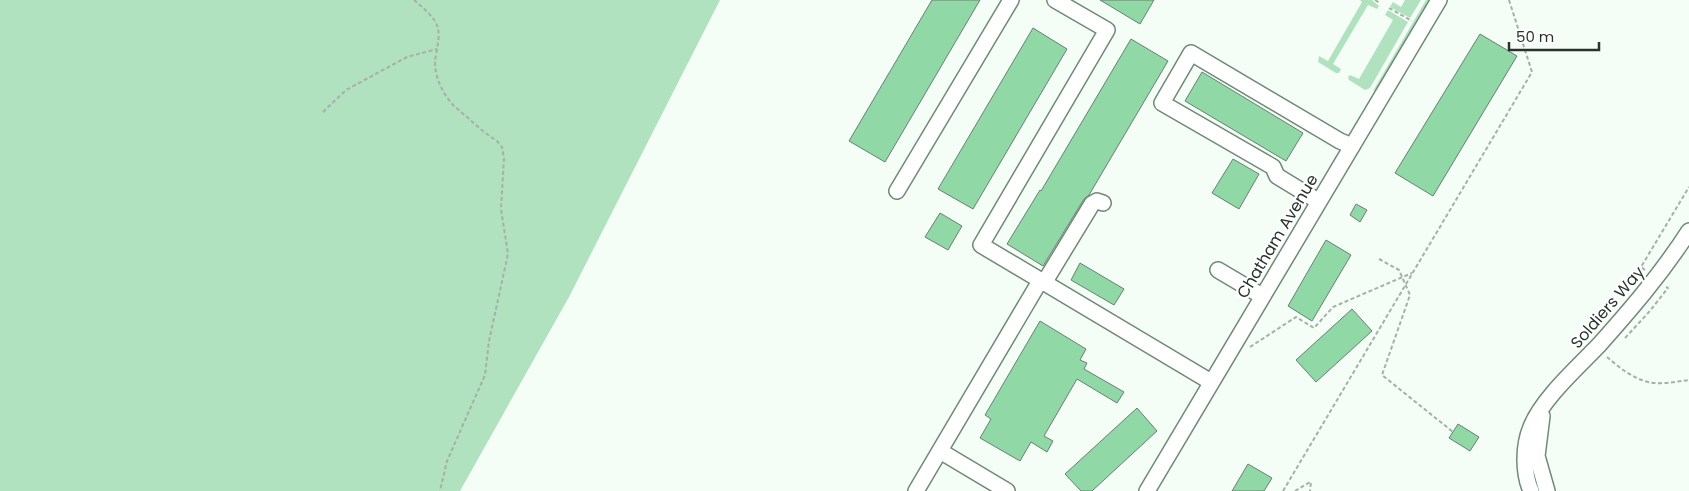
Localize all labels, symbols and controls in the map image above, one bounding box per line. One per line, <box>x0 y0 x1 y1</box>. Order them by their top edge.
scale bar <box>1509 20 1599 52</box>
text: 50 m <box>1516 26 1554 47</box>
street label: Chatham Avenue <box>1231 170 1324 303</box>
street label: Soldiers Way <box>1565 261 1650 353</box>

